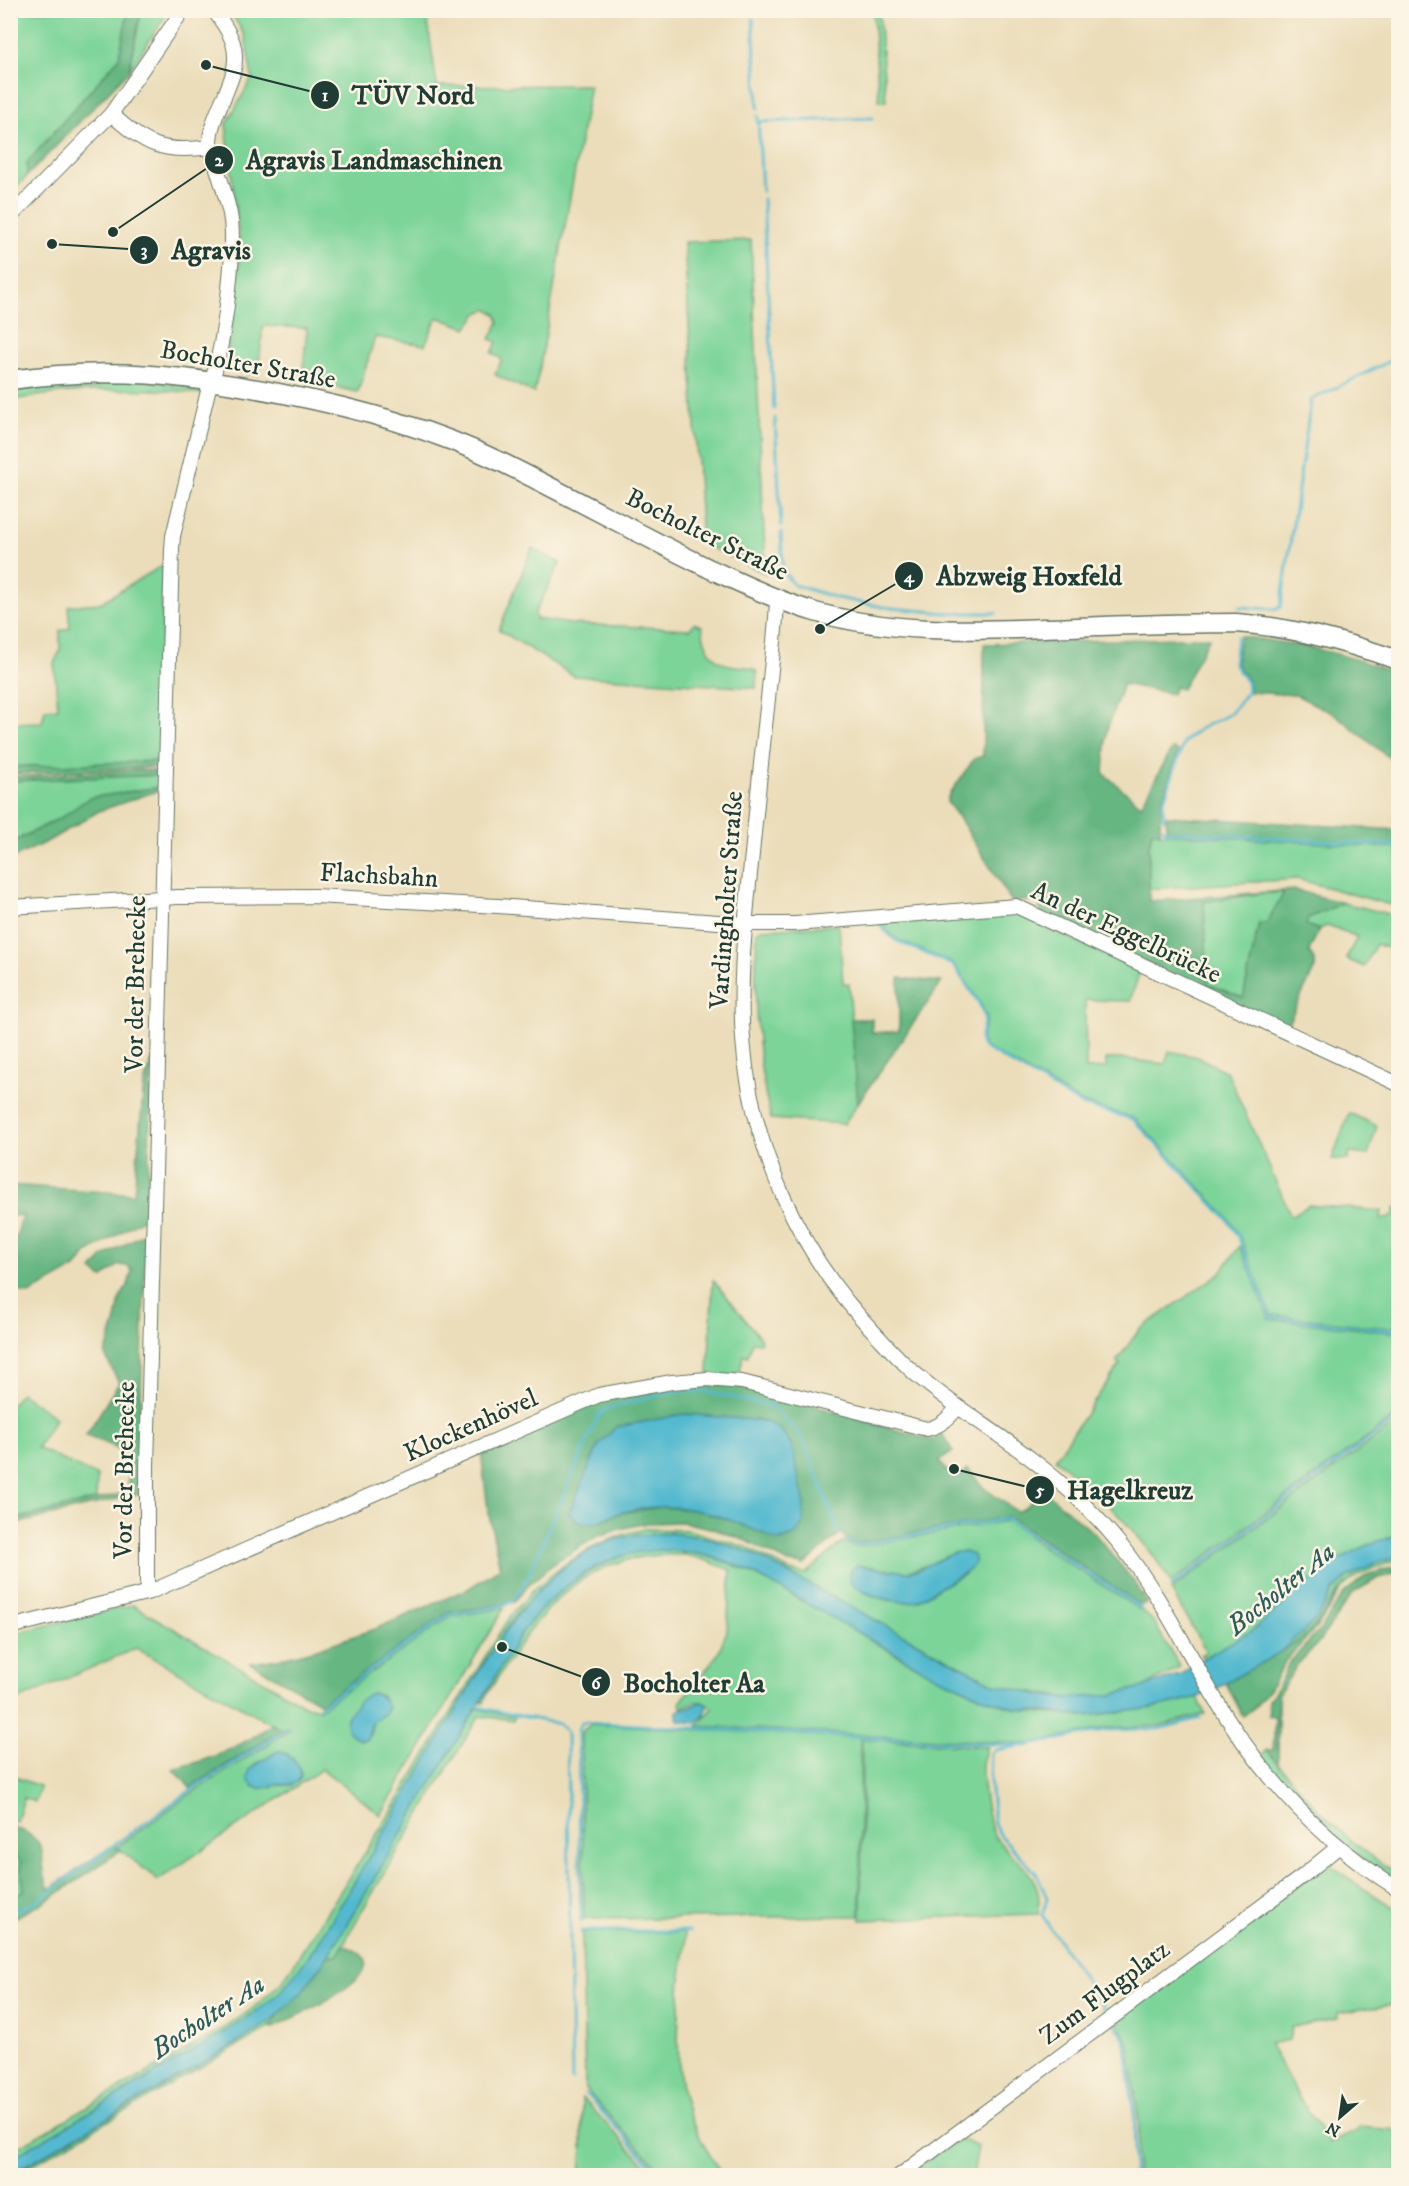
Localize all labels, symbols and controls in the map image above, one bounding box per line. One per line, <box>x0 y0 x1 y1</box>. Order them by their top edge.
callout: TÜV Nord <box>310 72 486 117</box>
text: TÜV Nord <box>351 79 475 113</box>
text: 1 <box>322 85 329 107</box>
callout: Agravis Landmaschinen <box>204 137 514 182</box>
text: Agravis Landmaschinen <box>245 144 503 178</box>
text: 2 <box>215 150 225 172</box>
callout: Agravis <box>129 227 263 272</box>
text: Agravis <box>170 234 251 268</box>
text: 3 <box>141 240 148 262</box>
street label: Bocholter Straße <box>158 333 338 397</box>
street label: Bocholter Straße <box>620 481 794 589</box>
callout: Abzweig Hoxfeld <box>894 553 1133 598</box>
text: Abzweig Hoxfeld <box>935 560 1122 594</box>
text: 4 <box>903 566 915 588</box>
street label: Vardingholter Straße <box>703 790 751 1011</box>
street label: Flachsbahn <box>319 856 440 896</box>
street label: An der Eggelbrücke <box>1026 875 1226 991</box>
street label: Vor der Brehecke <box>118 895 154 1074</box>
street label: Vor der Brehecke <box>107 1381 143 1560</box>
street label: Klockenhövel <box>399 1382 543 1470</box>
callout: Hagelkreuz <box>1025 1467 1205 1512</box>
text: Hagelkreuz <box>1067 1474 1193 1508</box>
text: 5 <box>1035 1480 1045 1502</box>
water label: Bocholter Aa <box>1219 1535 1342 1643</box>
callout: Bocholter Aa <box>581 1660 776 1705</box>
text: Bocholter Aa <box>623 1667 765 1701</box>
text: 6 <box>591 1673 602 1695</box>
street label: Zum Flugplatz <box>1033 1933 1177 2053</box>
water label: Bocholter Aa <box>144 1968 271 2067</box>
north arrow <box>1310 2087 1370 2147</box>
text: N <box>1323 2117 1344 2141</box>

